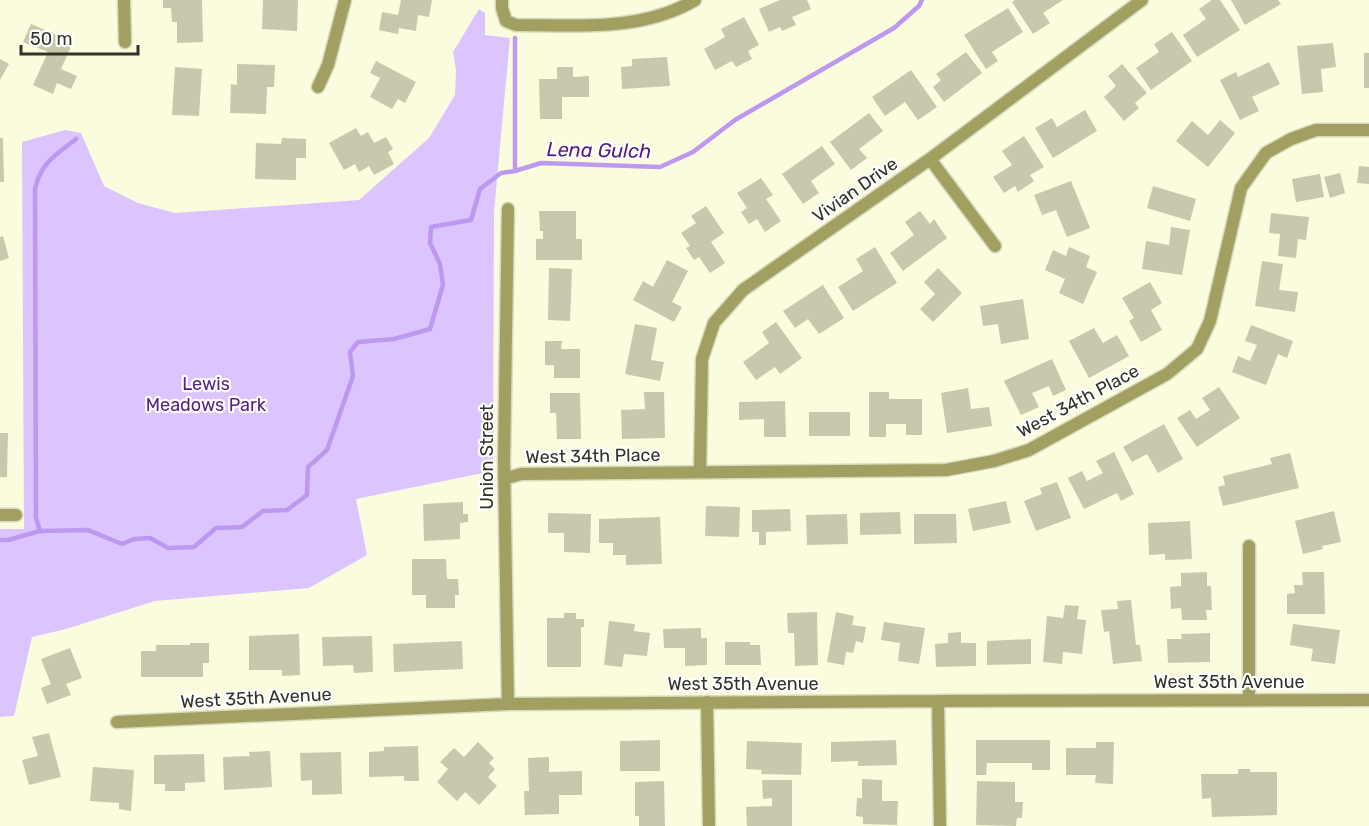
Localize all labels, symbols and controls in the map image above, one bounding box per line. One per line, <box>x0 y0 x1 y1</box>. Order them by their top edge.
scale bar <box>21 18 138 56</box>
text: 50 m <box>30 28 73 50</box>
water label: Lena Gulch <box>547 137 651 163</box>
street label: Vivian Drive <box>808 153 902 227</box>
street label: West 34th Place <box>1013 360 1143 442</box>
park label: Lewis Meadows Park <box>146 373 267 416</box>
street label: Union Street <box>476 404 498 510</box>
street label: West 34th Place <box>525 444 661 468</box>
street label: West 35th Avenue <box>1153 671 1305 693</box>
street label: West 35th Avenue <box>667 673 819 695</box>
street label: West 35th Avenue <box>180 683 332 713</box>

